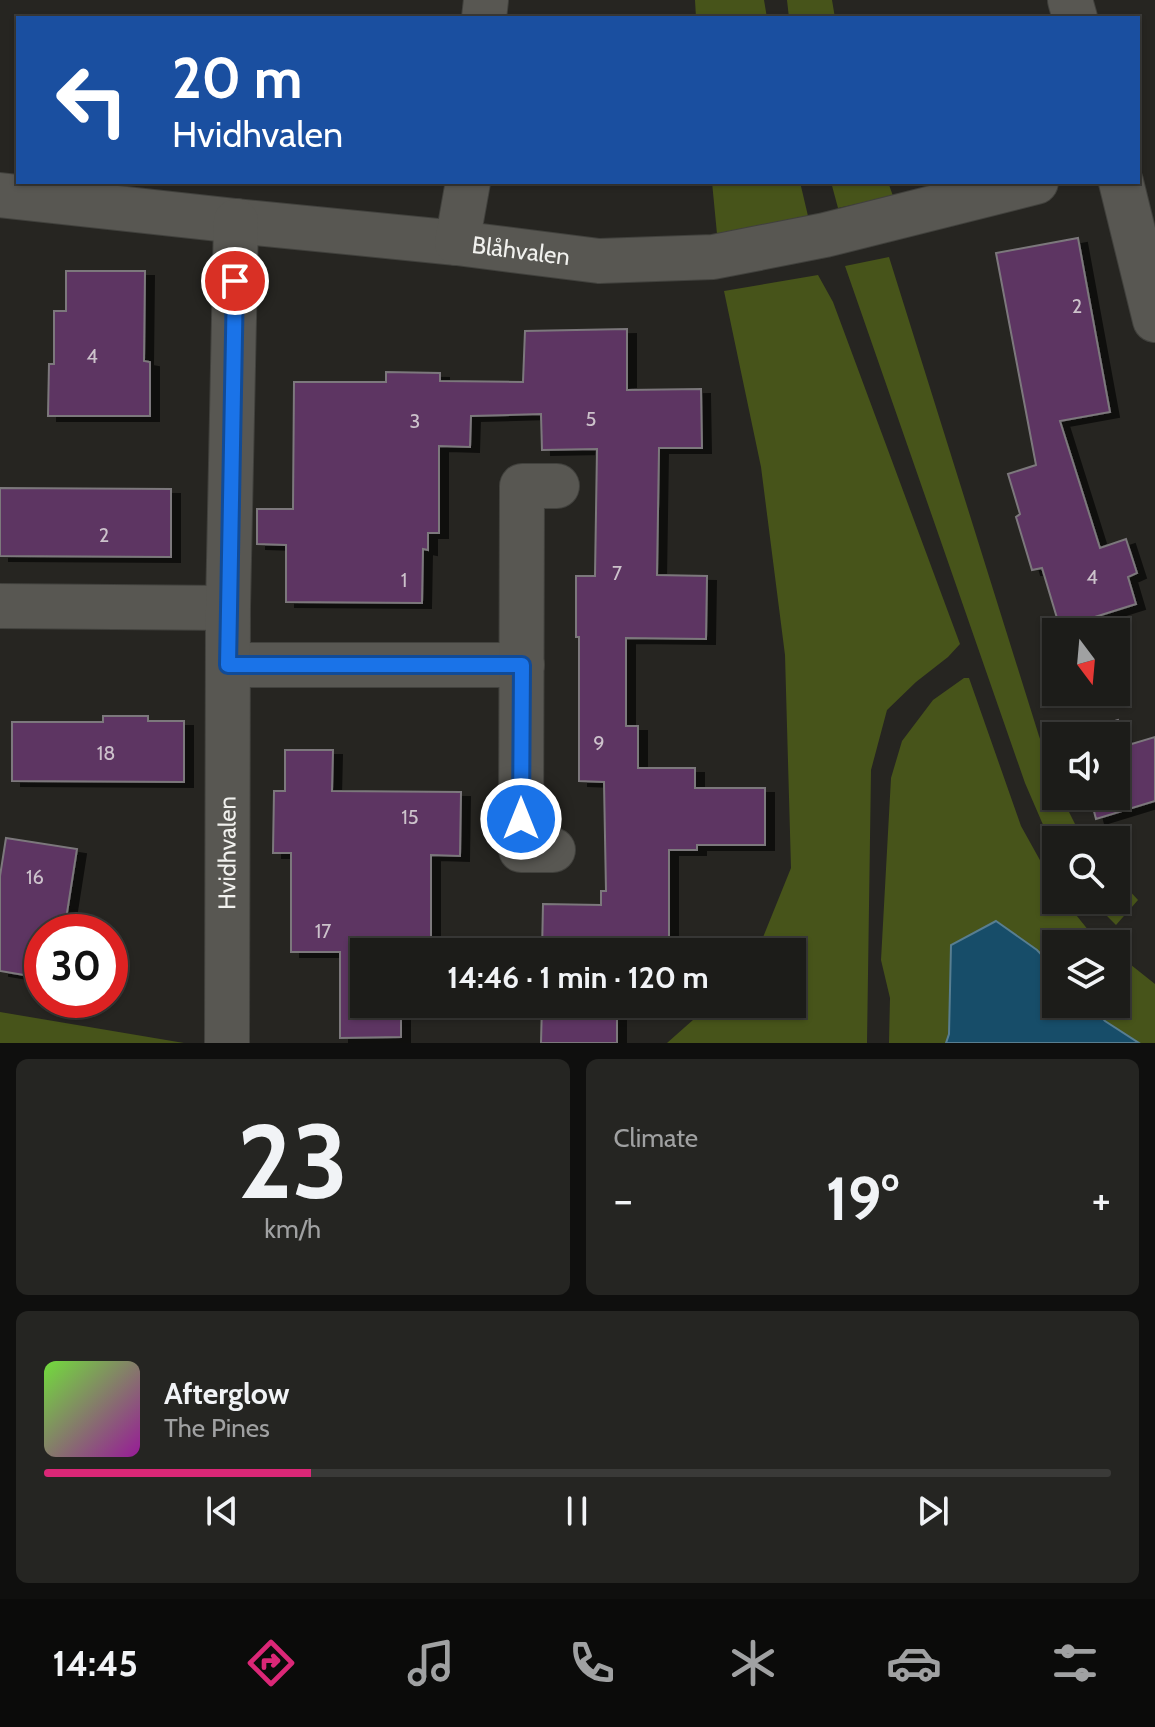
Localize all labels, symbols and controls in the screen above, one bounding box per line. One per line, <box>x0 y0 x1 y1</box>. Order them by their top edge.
text: 20 m <box>172 44 302 112</box>
icon: left <box>40 48 144 152</box>
text: Hvidhvalen <box>172 112 343 156</box>
street label: Blåhvalen <box>470 230 572 271</box>
pin <box>201 247 269 315</box>
icon: arrive <box>213 259 257 303</box>
house number: 2 <box>1072 294 1082 318</box>
house number: 4 <box>86 344 98 368</box>
house number: 5 <box>586 407 596 431</box>
house number: 3 <box>410 409 420 433</box>
house number: 2 <box>99 523 109 547</box>
house number: 7 <box>612 561 622 585</box>
house number: 4 <box>1086 565 1098 589</box>
house number: 1 <box>401 568 407 592</box>
north arrow <box>1042 618 1130 706</box>
map controls <box>1042 618 1130 1018</box>
button: sound <box>1042 722 1130 810</box>
house number: 9 <box>593 731 605 755</box>
house number: 18 <box>97 741 115 765</box>
position arrow <box>479 777 563 861</box>
street label: Hvidhvalen <box>212 796 242 910</box>
house number: 15 <box>401 805 419 829</box>
button: search <box>1042 826 1130 914</box>
house number: 16 <box>26 865 44 889</box>
speed limit sign: 30 <box>24 914 128 1018</box>
house number: 17 <box>315 919 331 943</box>
button: layers <box>1042 930 1130 1018</box>
text: 14:46 · 1 min · 120 m <box>447 959 709 996</box>
text: 23 <box>237 1098 348 1224</box>
text: Climate <box>614 1122 698 1154</box>
text: 19° <box>826 1162 899 1235</box>
text: − <box>614 1173 633 1226</box>
text: + <box>1092 1173 1111 1226</box>
text: km/h <box>264 1213 321 1245</box>
text: Afterglow <box>164 1375 290 1412</box>
text: The Pines <box>164 1412 270 1444</box>
icon: previous <box>200 1489 244 1533</box>
icon: pause <box>555 1489 599 1533</box>
icon: next <box>911 1489 955 1533</box>
icon: directions <box>243 1635 299 1691</box>
icon: music <box>403 1635 459 1691</box>
icon: phone <box>564 1635 620 1691</box>
icon: climate <box>725 1635 781 1691</box>
icon: car <box>886 1635 942 1691</box>
icon: filters <box>1047 1635 1103 1691</box>
text: 14:45 <box>52 1641 138 1685</box>

